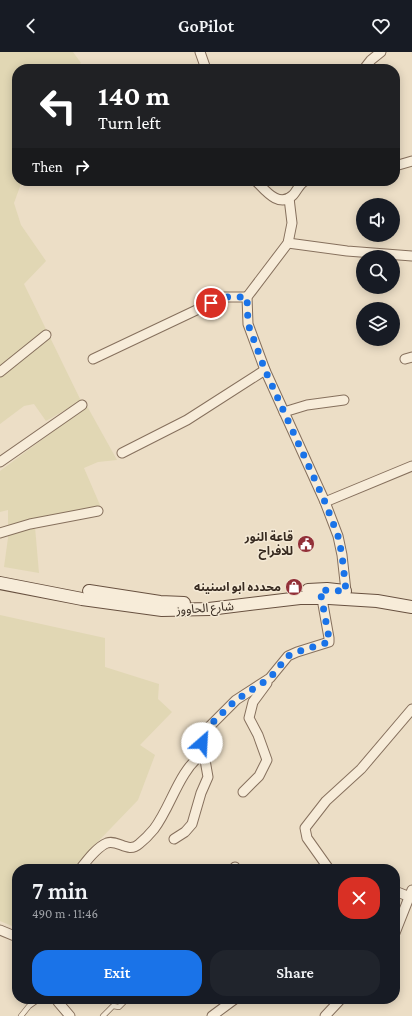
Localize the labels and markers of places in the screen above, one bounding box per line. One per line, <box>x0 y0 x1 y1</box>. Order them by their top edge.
pin <box>194 286 228 320</box>
place label: قاعة النور للافراح <box>244 530 293 560</box>
public building icon: قاعة النور للافراح <box>296 534 316 554</box>
shop icon: محدده ابو اسنينه <box>284 577 304 597</box>
place label: محدده ابو اسنينه <box>194 580 281 594</box>

